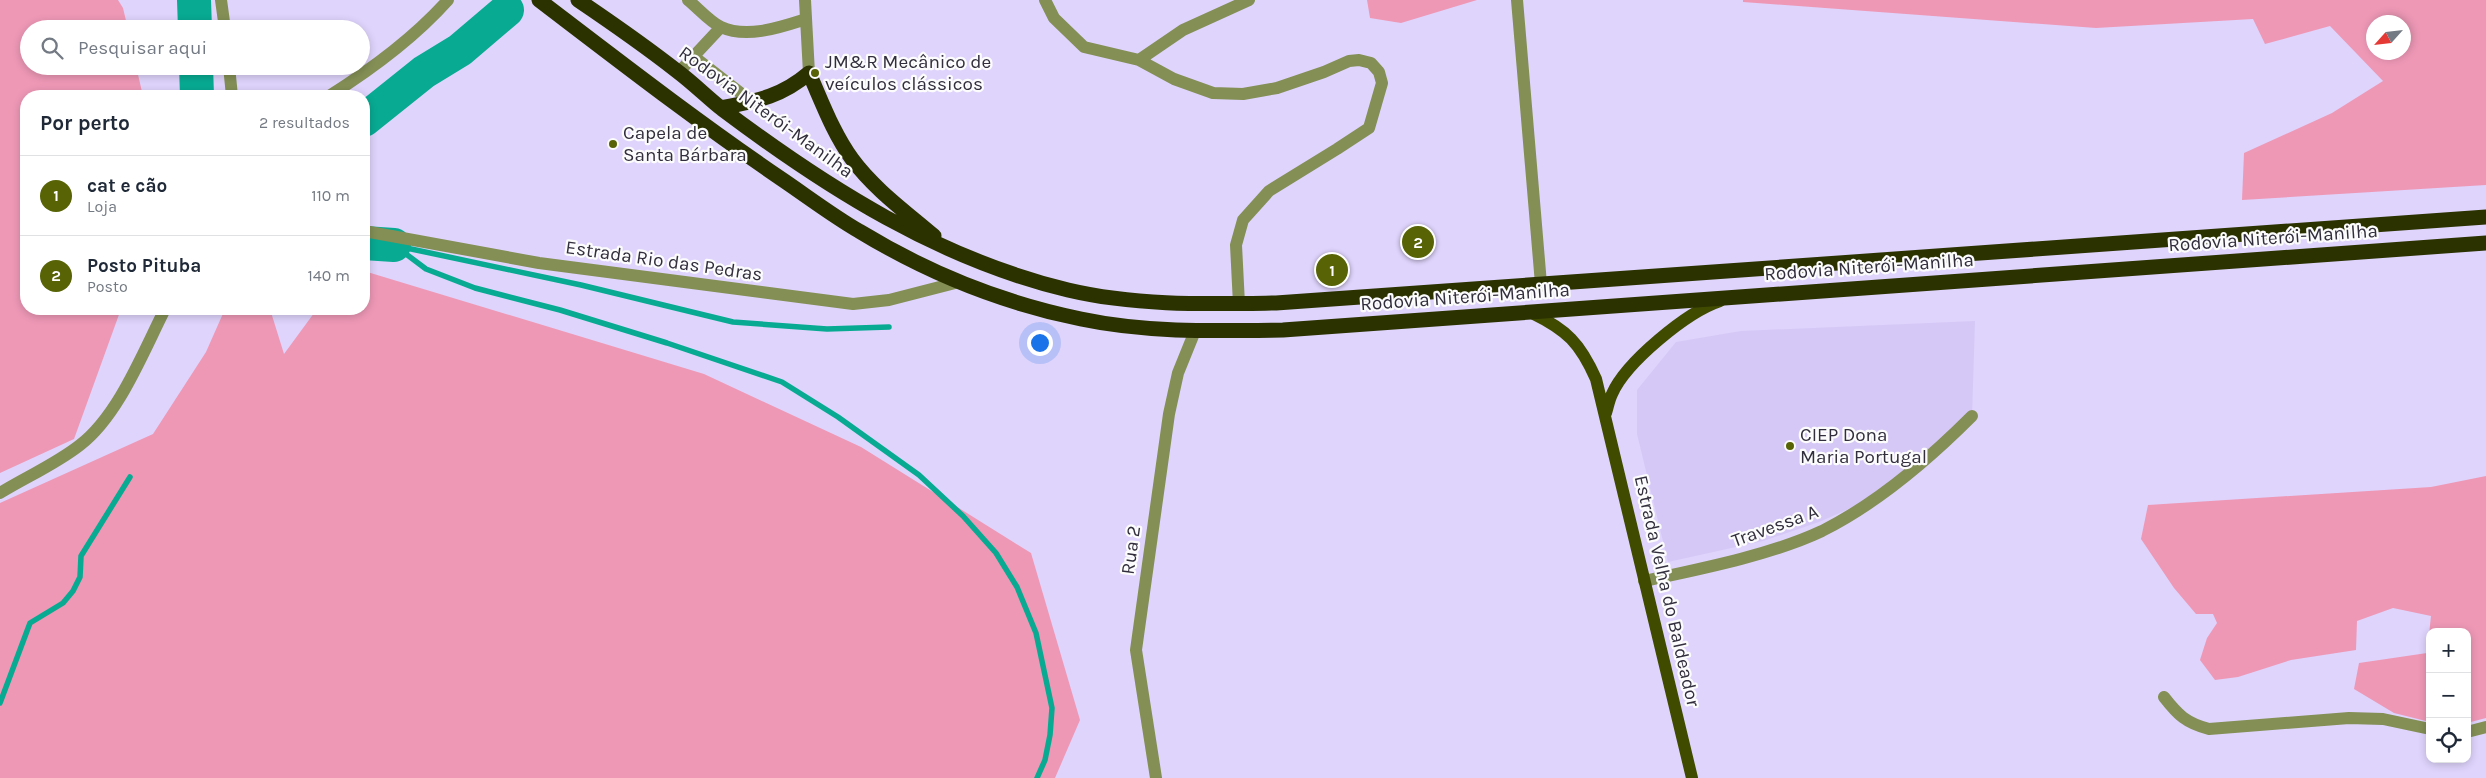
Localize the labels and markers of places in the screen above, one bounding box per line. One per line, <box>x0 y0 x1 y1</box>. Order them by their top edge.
place label: JM&R Mecânico de veículos clássicos <box>825 51 991 95</box>
marker: JM&R Mecânico de veículos clássicos <box>809 67 821 79</box>
place label: Capela de Santa Bárbara <box>623 122 747 166</box>
marker: Capela de Santa Bárbara <box>607 138 619 150</box>
pin: 2 <box>1402 223 1434 261</box>
pin: 1 <box>1316 251 1348 289</box>
place label: CIEP Dona Maria Portugal <box>1800 424 1927 468</box>
marker: CIEP Dona Maria Portugal <box>1784 440 1796 452</box>

